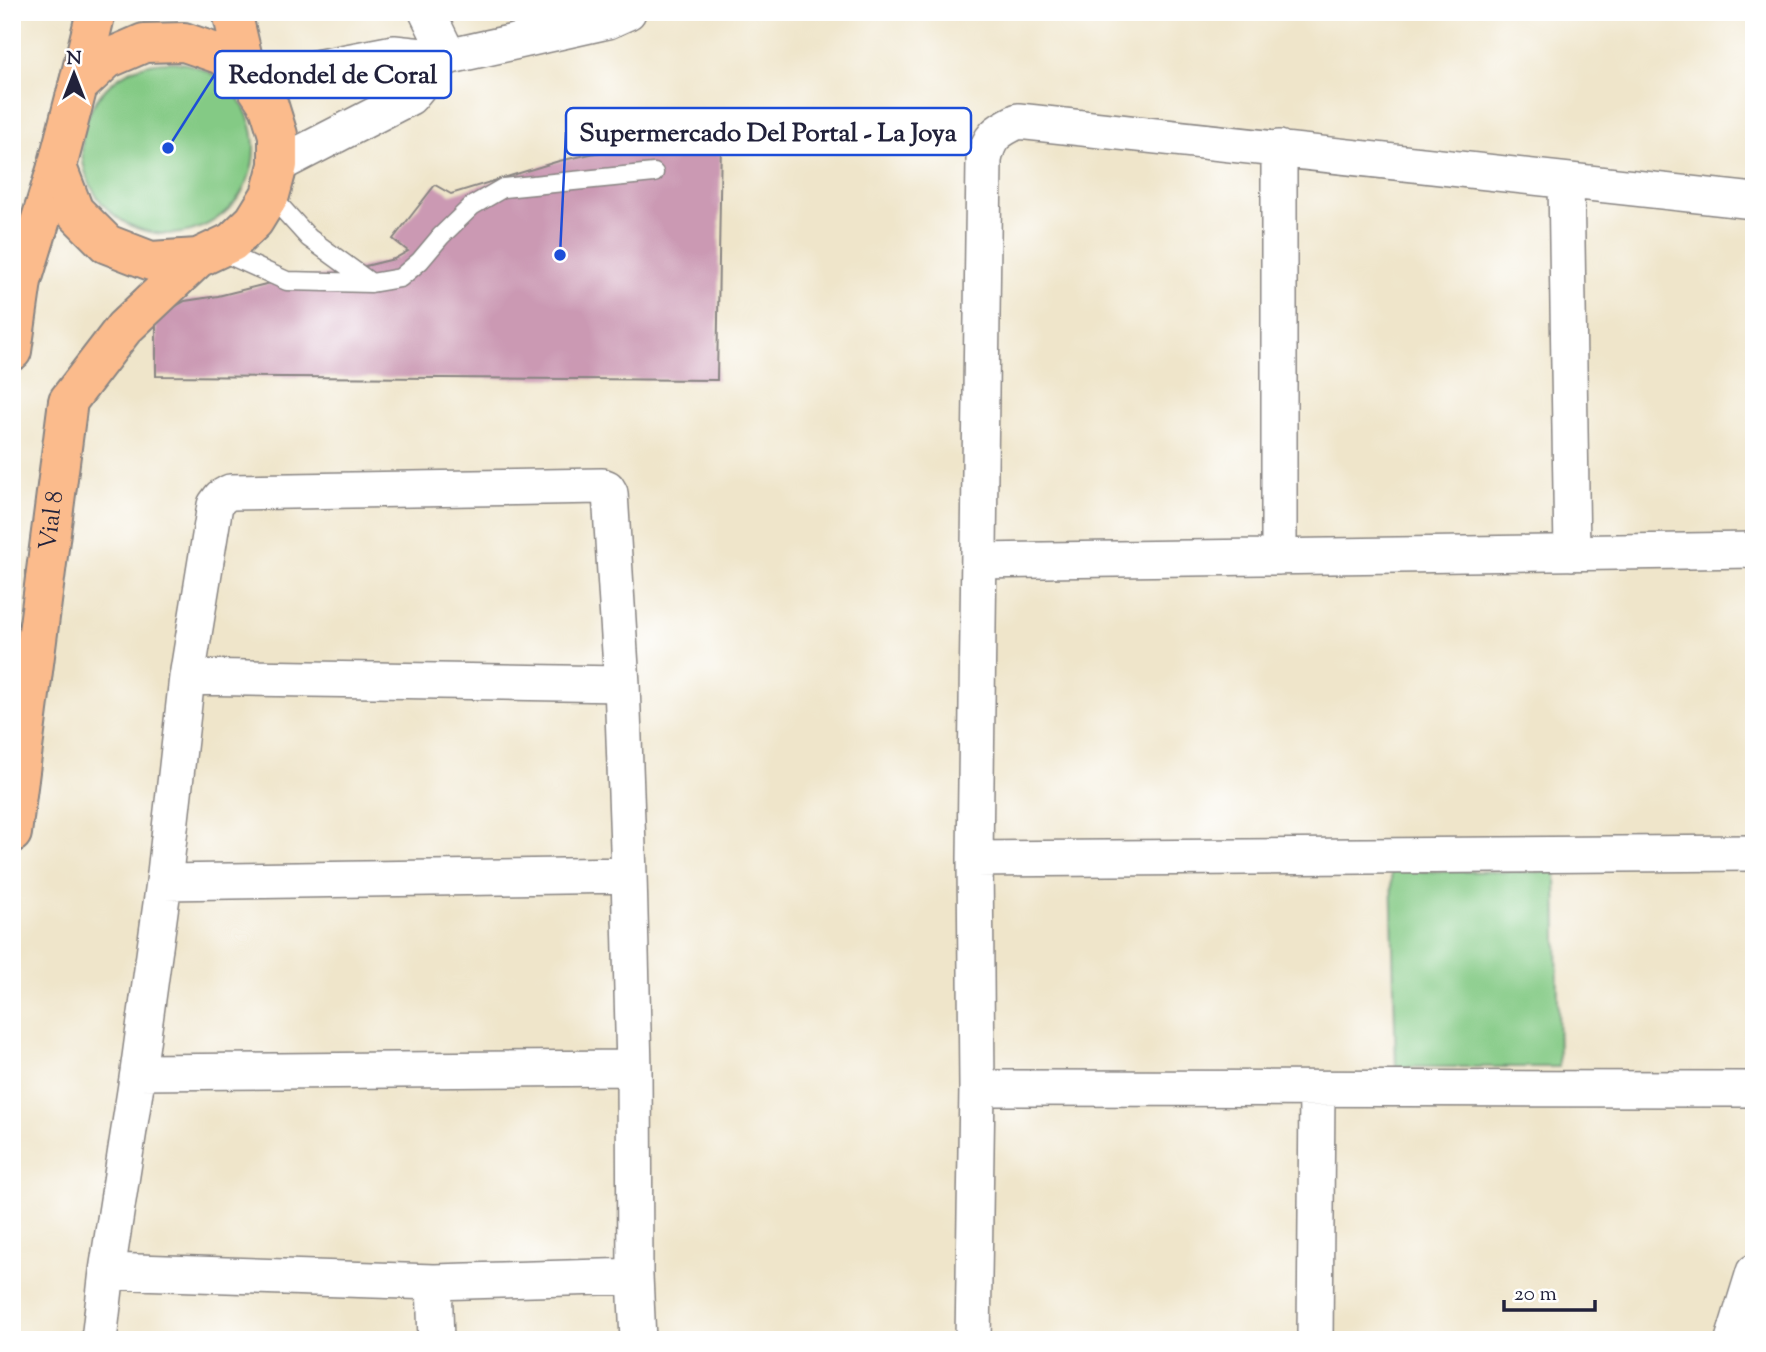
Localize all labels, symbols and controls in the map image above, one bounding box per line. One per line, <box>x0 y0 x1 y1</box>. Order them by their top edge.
north arrow <box>38 38 108 108</box>
text: N <box>66 46 82 73</box>
callout: Redondel de Coral <box>215 51 451 98</box>
text: Redondel de Coral <box>229 58 438 95</box>
callout: Supermercado Del Portal - La Joya <box>566 108 971 155</box>
text: Supermercado Del Portal - La Joya <box>579 116 957 153</box>
street label: Vial 8 <box>32 489 73 552</box>
scale bar <box>1504 1268 1594 1312</box>
text: 20 m <box>1514 1280 1557 1310</box>

